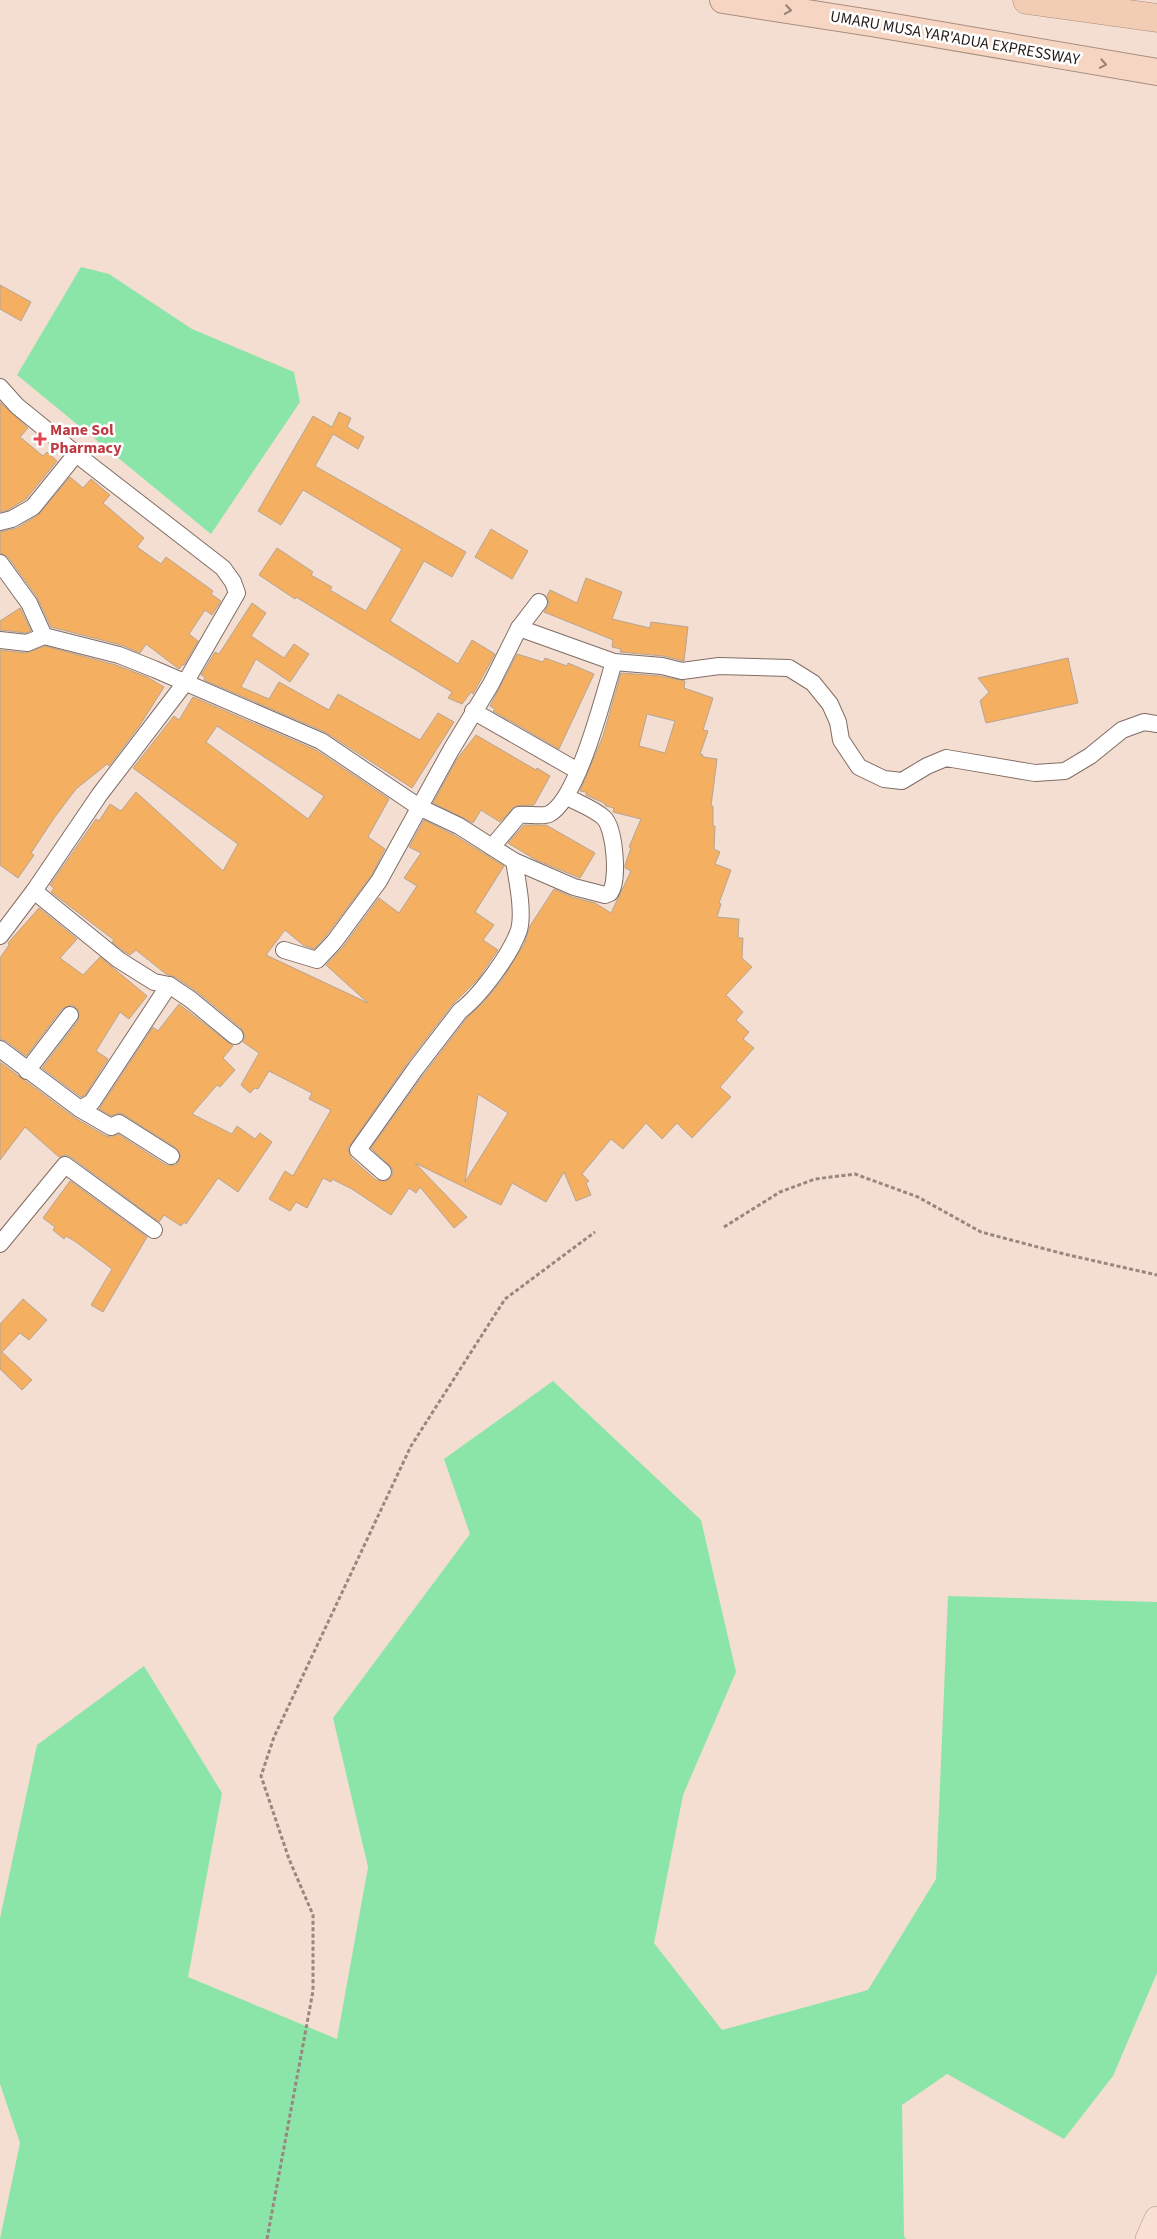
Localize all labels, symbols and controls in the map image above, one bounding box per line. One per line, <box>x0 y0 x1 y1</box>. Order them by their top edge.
one-way arrow <box>784 4 792 15</box>
street label: UMARU MUSA YAR'ADUA EXPRESSWAY <box>828 5 1082 71</box>
one-way arrow <box>1099 59 1108 69</box>
place label: Mane Sol Pharmacy <box>50 419 122 459</box>
marker: Mane Sol Pharmacy <box>34 433 46 445</box>

